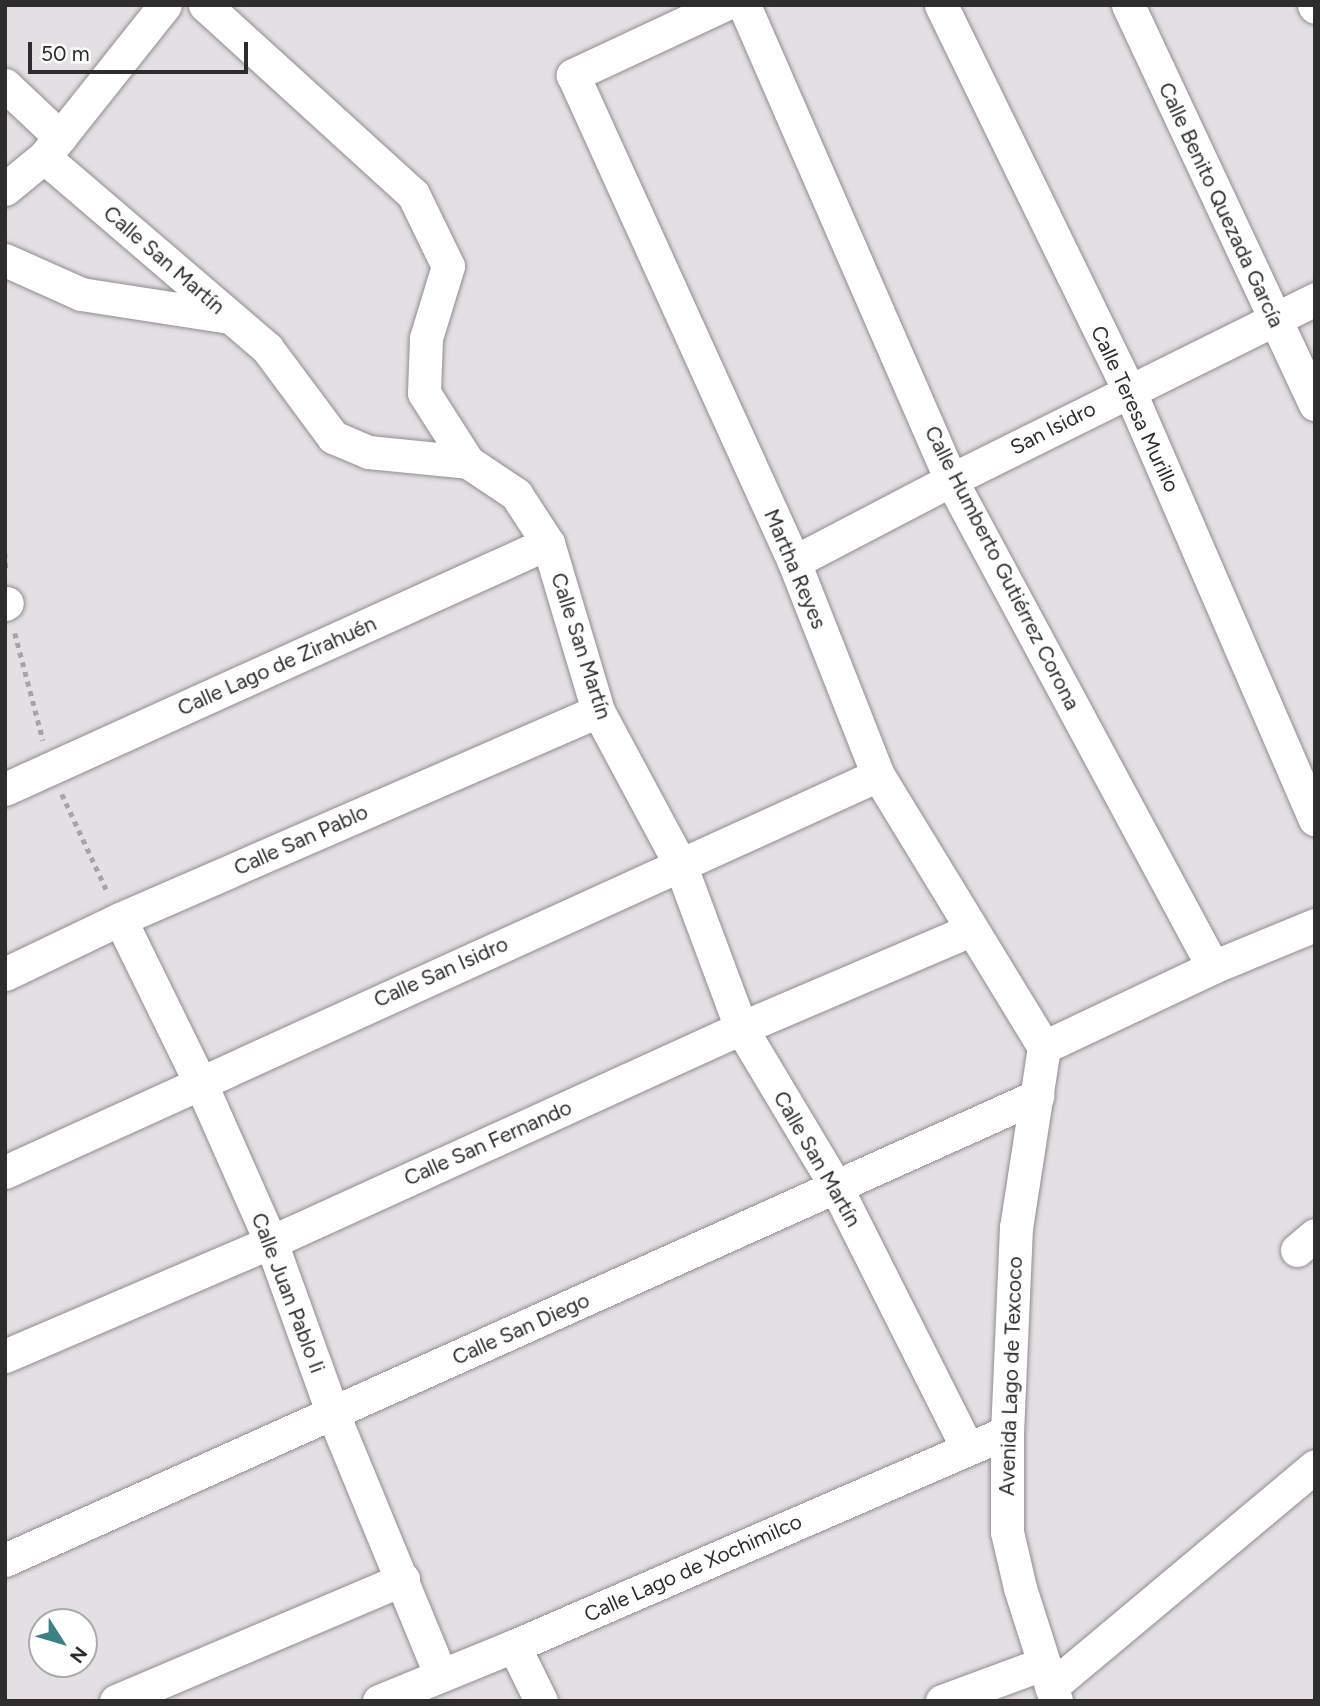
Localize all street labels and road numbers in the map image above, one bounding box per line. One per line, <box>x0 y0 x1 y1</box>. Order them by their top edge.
street label: Calle Benito Quezada García <box>1153 79 1289 331</box>
street label: Calle San Martín <box>98 201 230 319</box>
street label: Calle Teresa Murillo <box>1085 322 1185 496</box>
street label: San Isidro <box>1006 396 1100 460</box>
street label: Calle Humberto Gutiérrez Corona <box>919 422 1085 714</box>
street label: Martha Reyes <box>758 505 832 633</box>
street label: Calle San Martín <box>545 570 617 722</box>
street label: Calle Lago de Zirahuén <box>174 611 380 721</box>
street label: Calle San Pablo <box>230 799 372 881</box>
street label: Calle San Isidro <box>370 931 512 1013</box>
street label: Calle San Martín <box>768 1087 866 1231</box>
street label: Calle San Fernando <box>400 1095 576 1191</box>
street label: Calle Juan Pablo Ii <box>246 1209 330 1377</box>
street label: Avenida Lago de Texcoco <box>994 1256 1028 1496</box>
street label: Calle San Diego <box>448 1287 594 1371</box>
street label: Calle Lago de Xochimilco <box>580 1509 806 1627</box>

